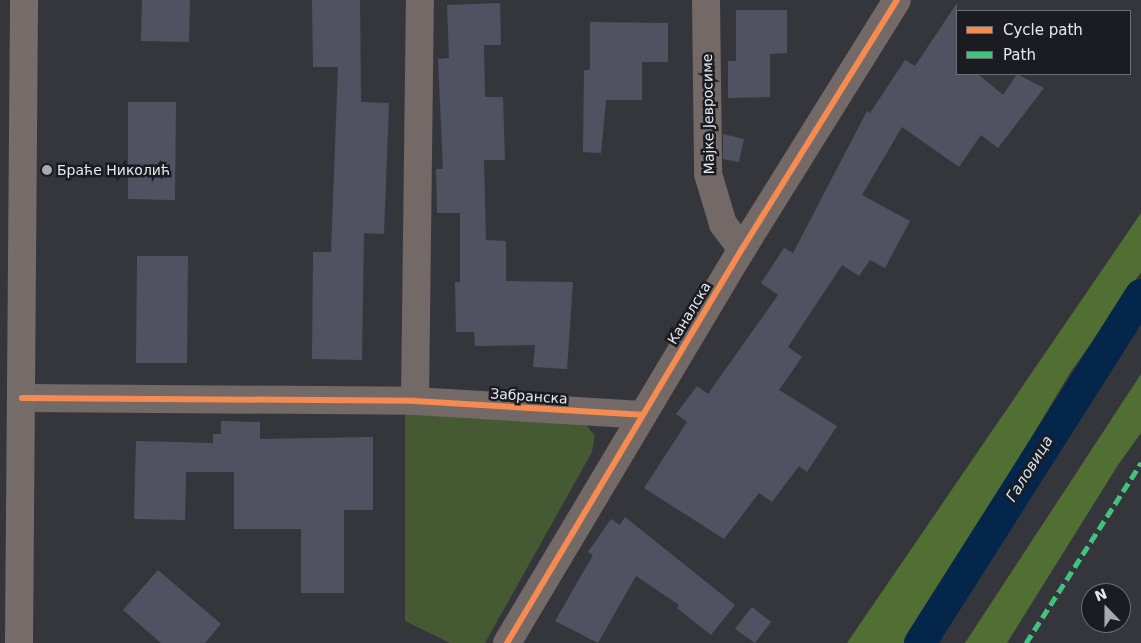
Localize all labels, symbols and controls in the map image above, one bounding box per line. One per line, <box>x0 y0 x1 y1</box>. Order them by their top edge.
legend <box>956 10 1131 75</box>
text: Cycle path <box>1003 21 1083 39</box>
text: Path <box>1003 46 1036 64</box>
street label: Мајке Јевросиме <box>699 54 717 174</box>
place label: Браће Николић <box>57 162 170 178</box>
marker: Браће Николић <box>41 164 53 176</box>
street label: Каналска <box>664 279 714 347</box>
street label: Забранска <box>490 385 568 407</box>
water label: Галовица <box>1003 433 1057 505</box>
north arrow <box>1081 583 1131 633</box>
text: N <box>1092 585 1109 605</box>

